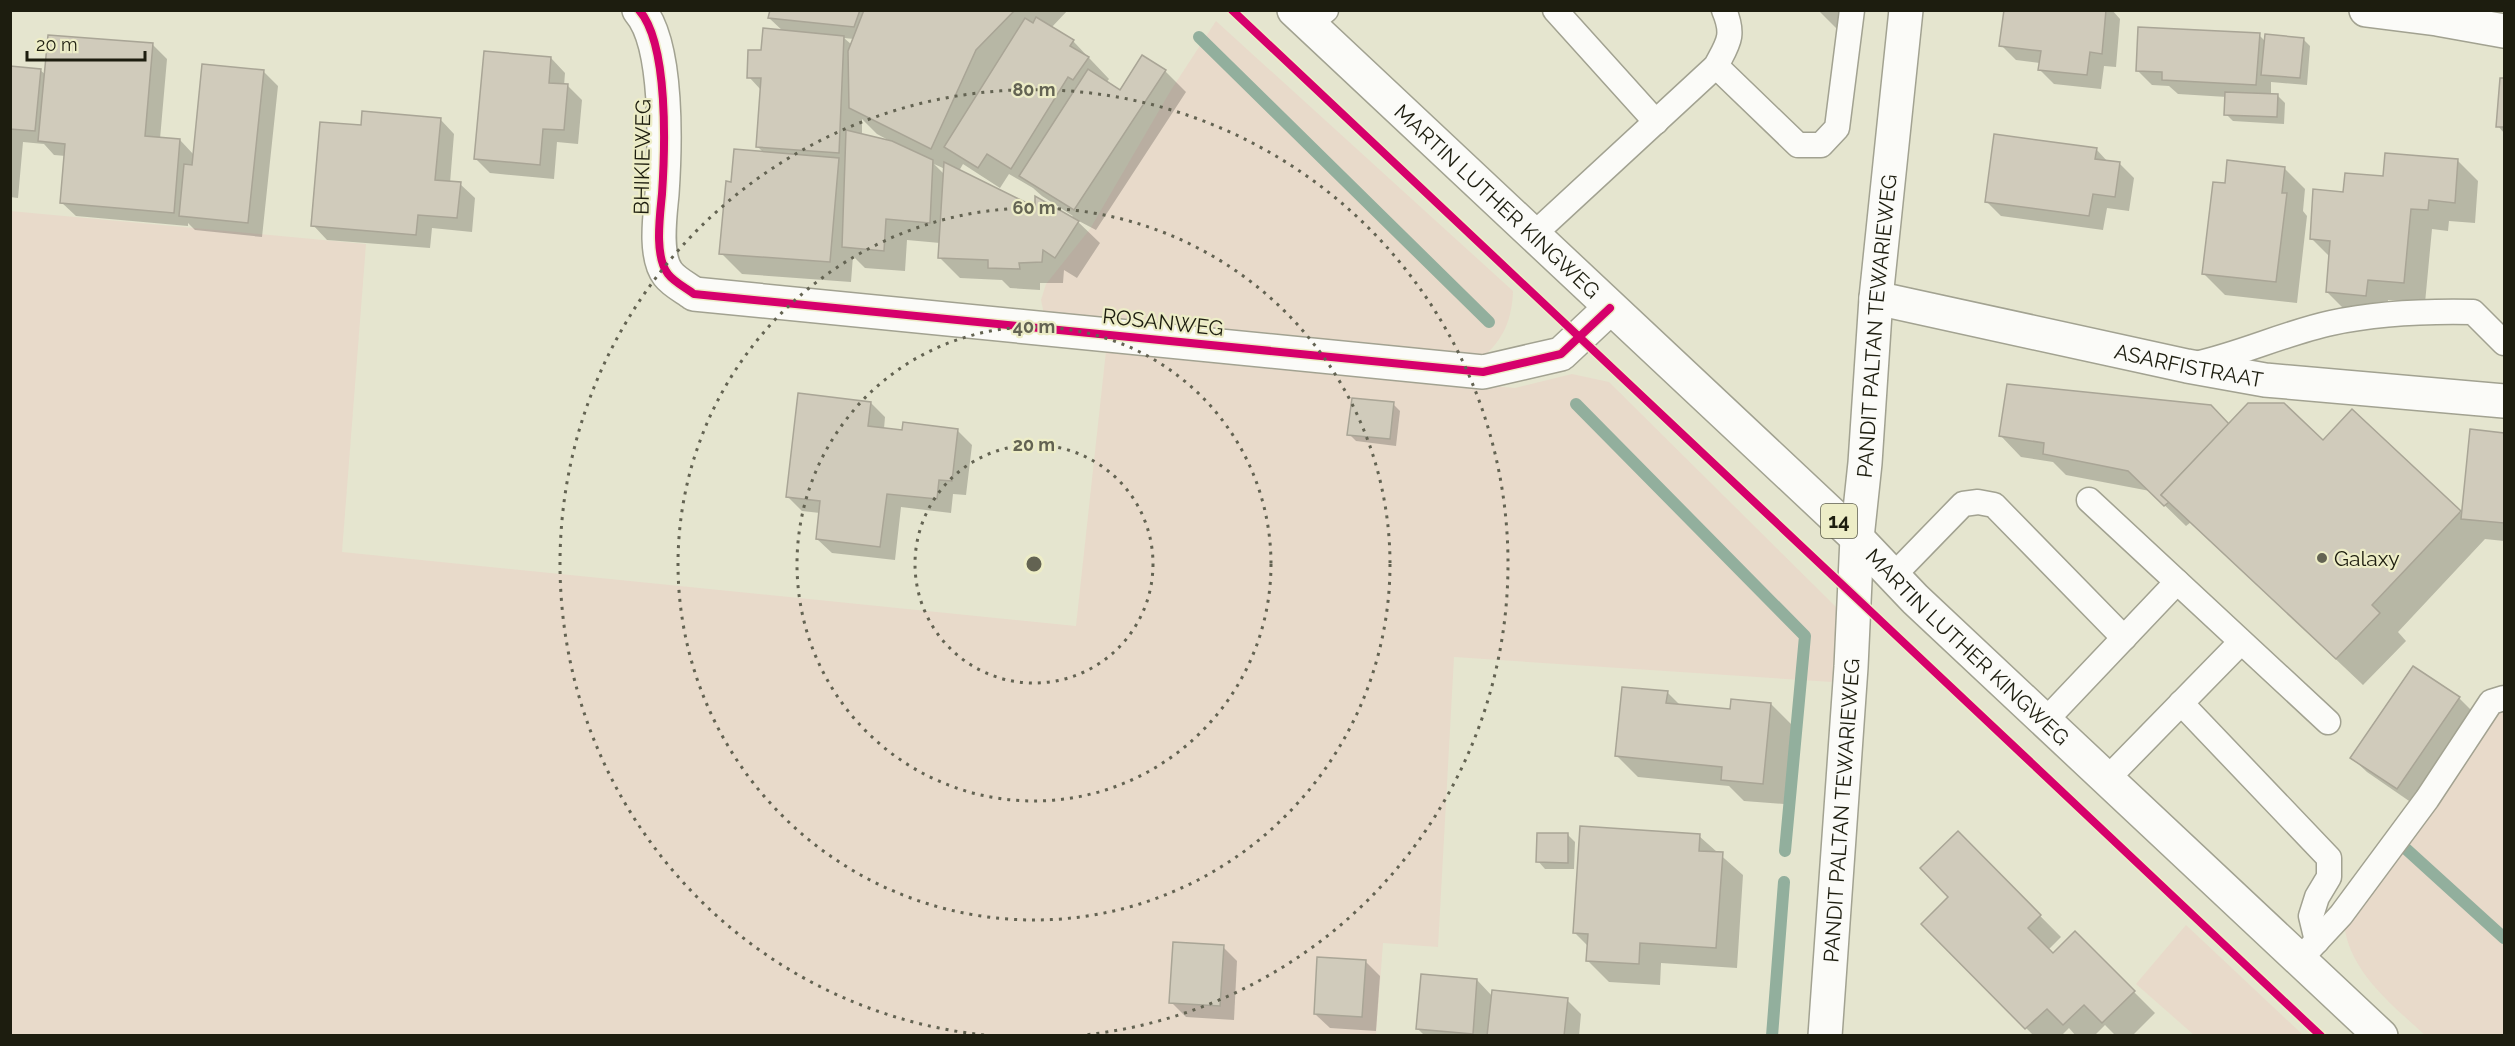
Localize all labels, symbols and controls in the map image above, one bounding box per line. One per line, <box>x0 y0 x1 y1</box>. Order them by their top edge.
scale bar <box>27 24 146 62</box>
text: 20 m <box>36 34 78 55</box>
text: 80 m <box>1012 79 1056 100</box>
street label: BHIKIEWEG <box>628 99 656 215</box>
street label: MARTIN LUTHER KINGWEG <box>1390 99 1605 303</box>
street label: PANDIT PALTAN TEWARIEWEG <box>1851 173 1901 479</box>
text: 60 m <box>1012 197 1056 218</box>
street label: ROSANWEG <box>1101 303 1225 341</box>
text: 40 m <box>1013 316 1055 337</box>
street label: ASARFISTRAAT <box>2112 338 2265 392</box>
text: 20 m <box>1013 434 1055 455</box>
road number: 14 <box>1821 504 1857 538</box>
street label: MARTIN LUTHER KINGWEG <box>1861 543 2075 750</box>
place label: Galaxy <box>2334 546 2400 571</box>
marker: Galaxy <box>2315 551 2329 565</box>
centre of rings <box>1024 554 1044 574</box>
street label: PANDIT PALTAN TEWARIEWEG <box>1818 658 1864 963</box>

